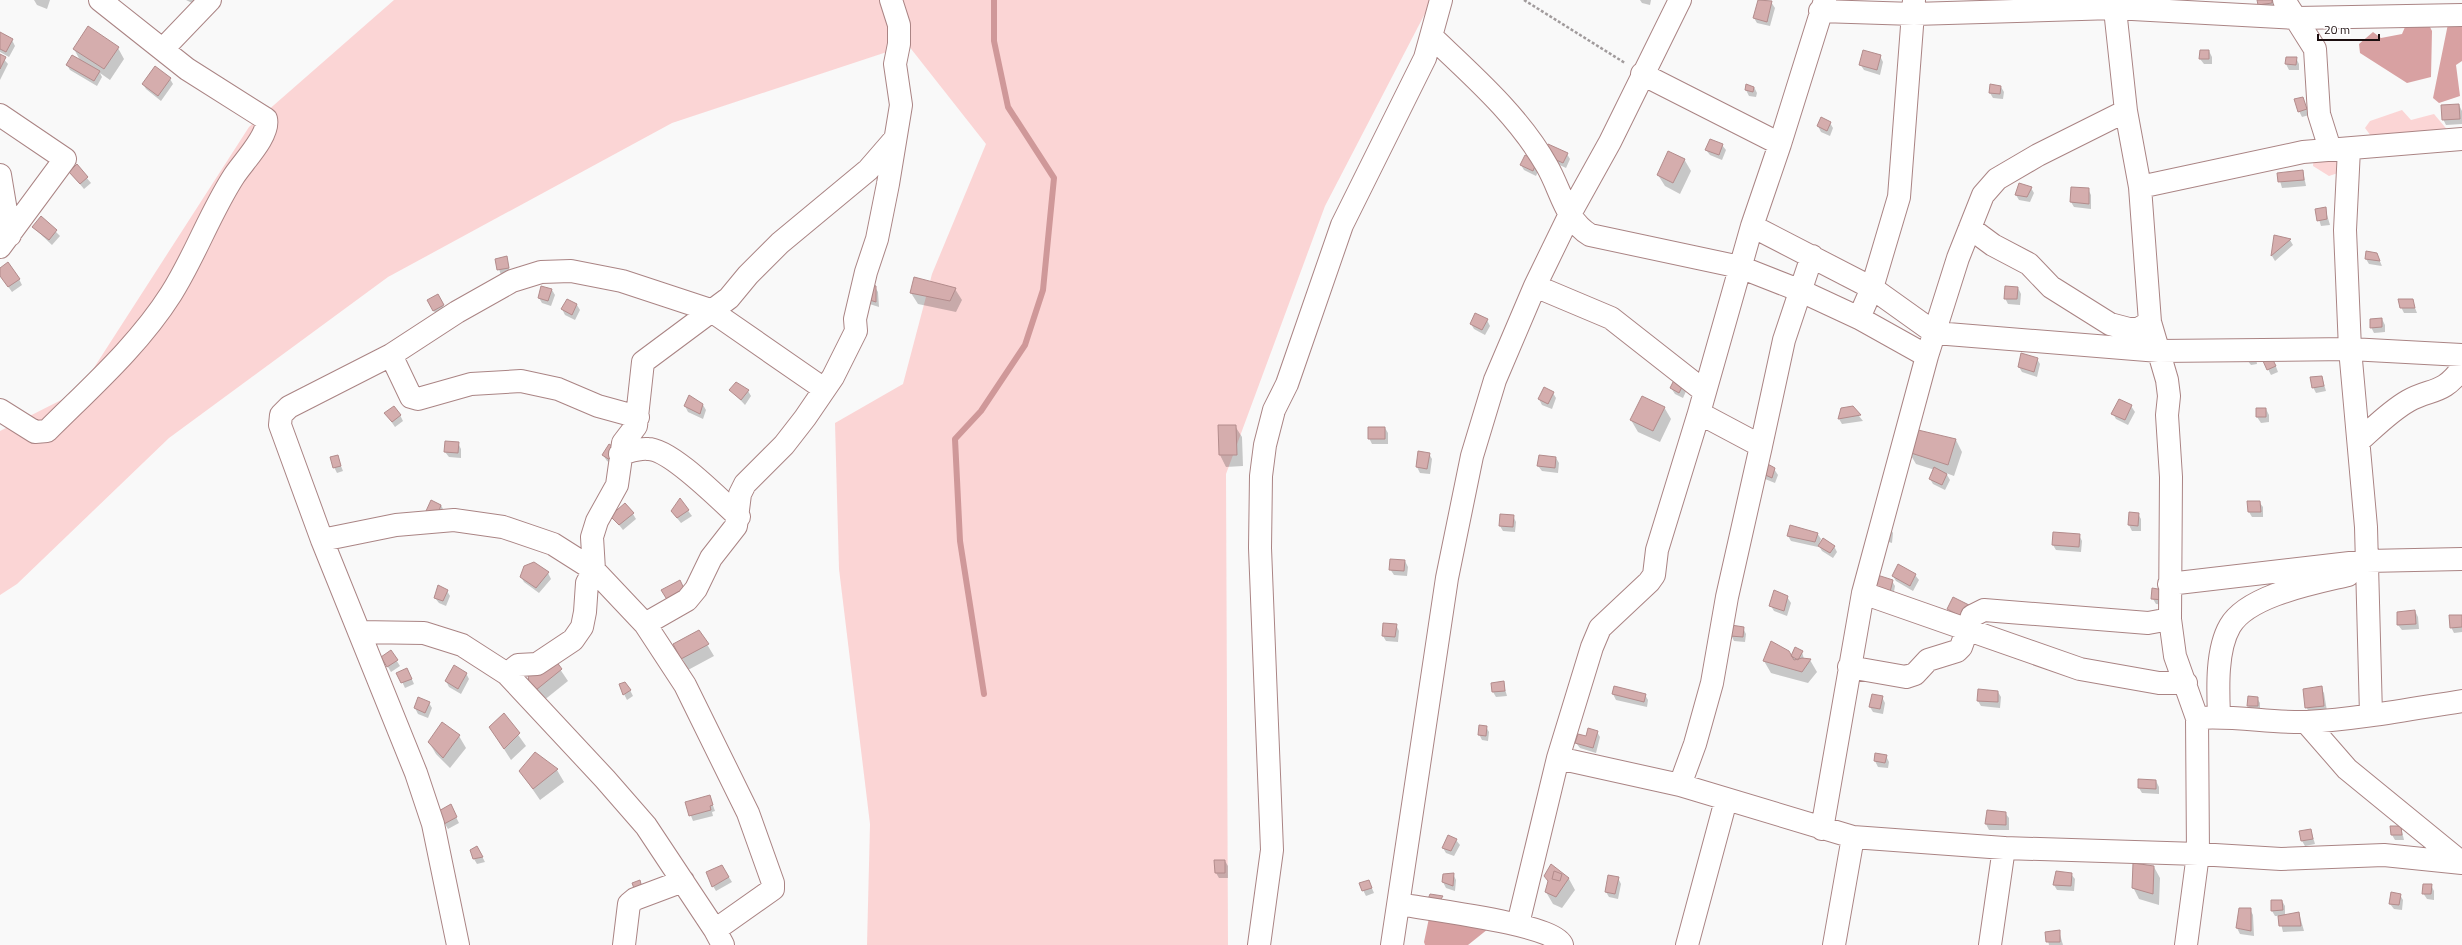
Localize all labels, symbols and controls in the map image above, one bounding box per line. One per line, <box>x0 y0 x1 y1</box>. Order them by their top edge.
scale bar <box>2318 16 2379 42</box>
text: 20 m <box>2324 20 2350 39</box>

